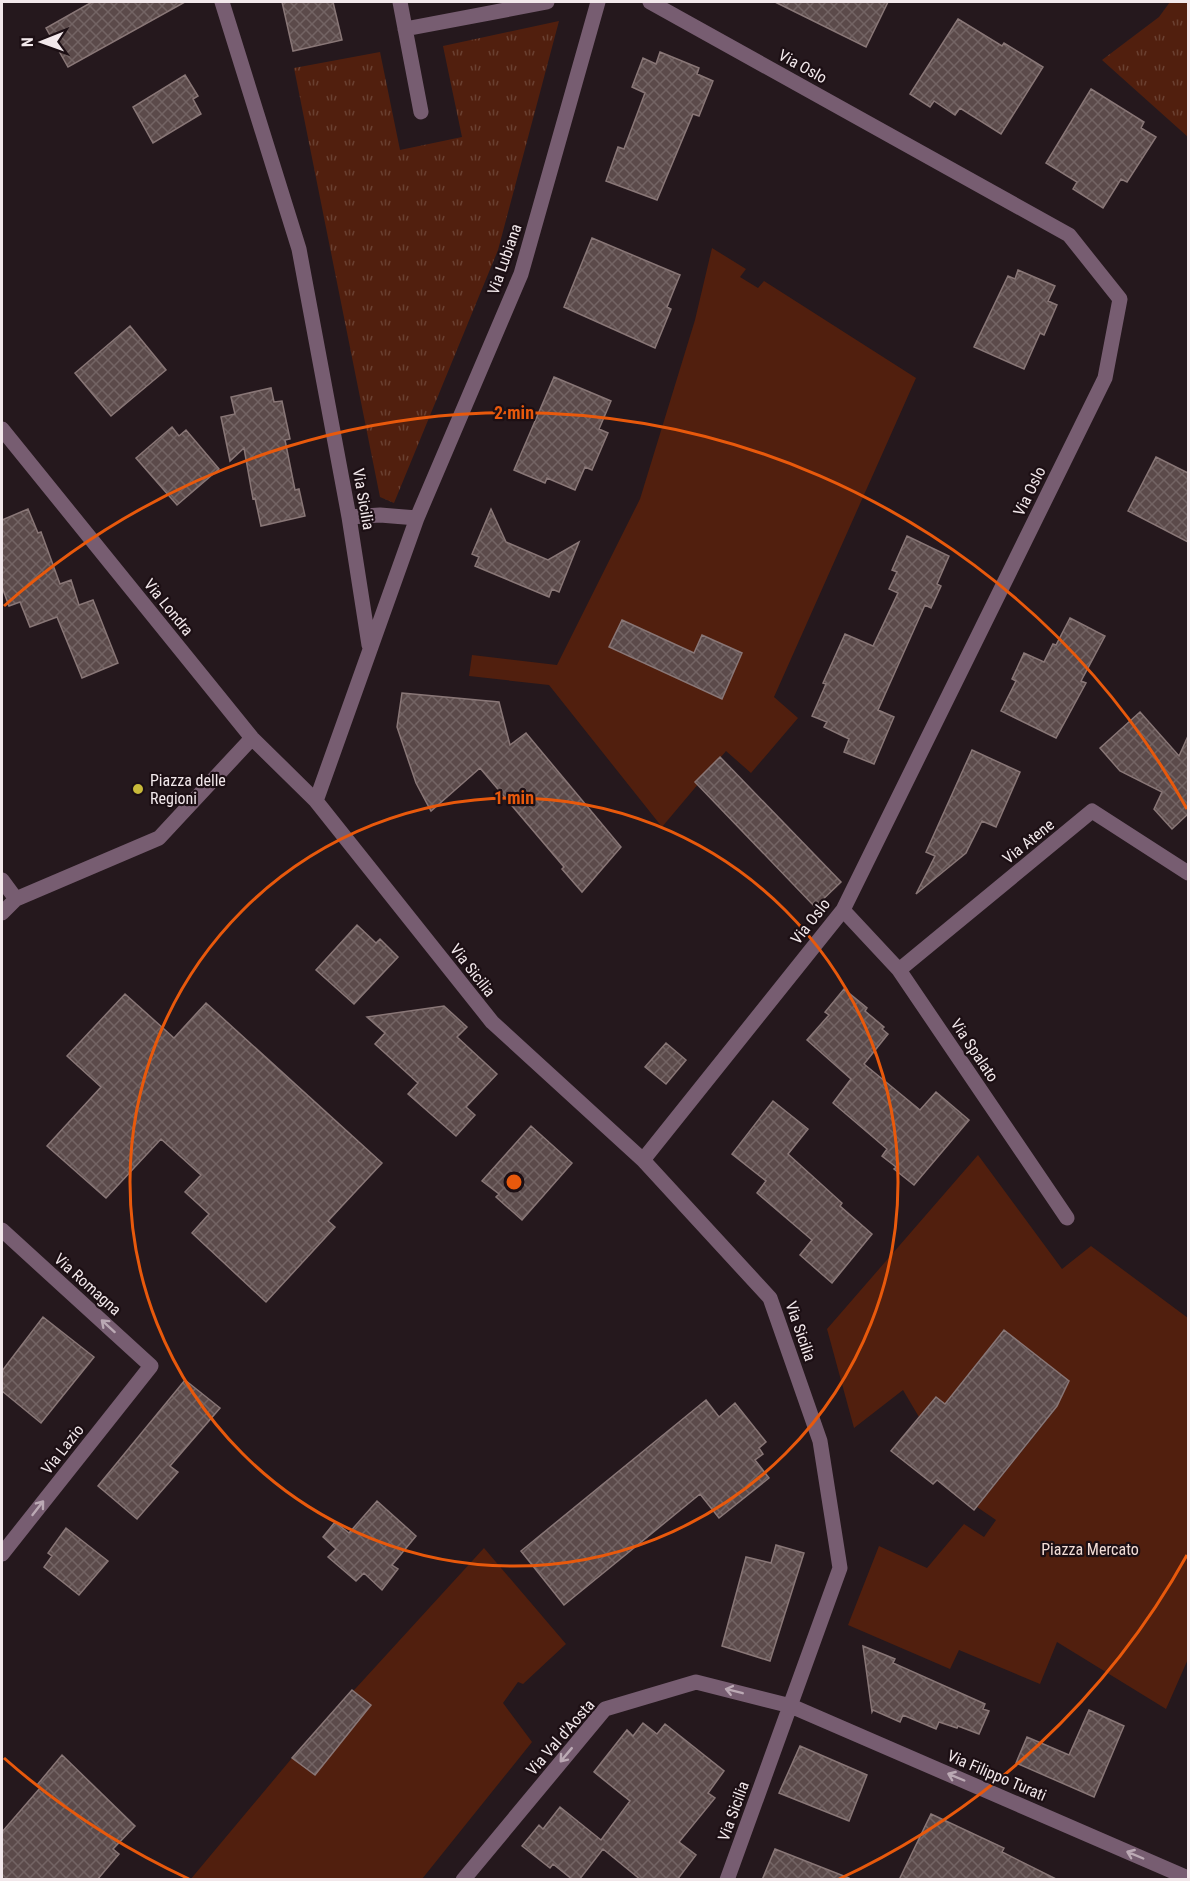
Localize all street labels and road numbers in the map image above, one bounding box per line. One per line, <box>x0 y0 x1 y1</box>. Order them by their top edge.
street label: Via Oslo <box>775 45 830 87</box>
street label: Via Lubiana <box>484 221 525 297</box>
street label: Via Oslo <box>1009 463 1050 519</box>
street label: Via Sicilia <box>349 467 378 531</box>
street label: Via Londra <box>140 575 197 640</box>
street label: Via Atene <box>999 815 1058 868</box>
street label: Via Oslo <box>787 895 834 948</box>
street label: Via Sicilia <box>446 940 499 1001</box>
street label: Via Spalato <box>947 1015 1003 1085</box>
street label: Via Romagna <box>50 1249 125 1319</box>
street label: Via Sicilia <box>781 1299 820 1364</box>
street label: Via Lazio <box>37 1421 88 1478</box>
street label: Via Val d'Aosta <box>522 1696 598 1779</box>
street label: Via Filippo Turati <box>944 1746 1049 1805</box>
street label: Via Sicilia <box>714 1779 753 1844</box>

